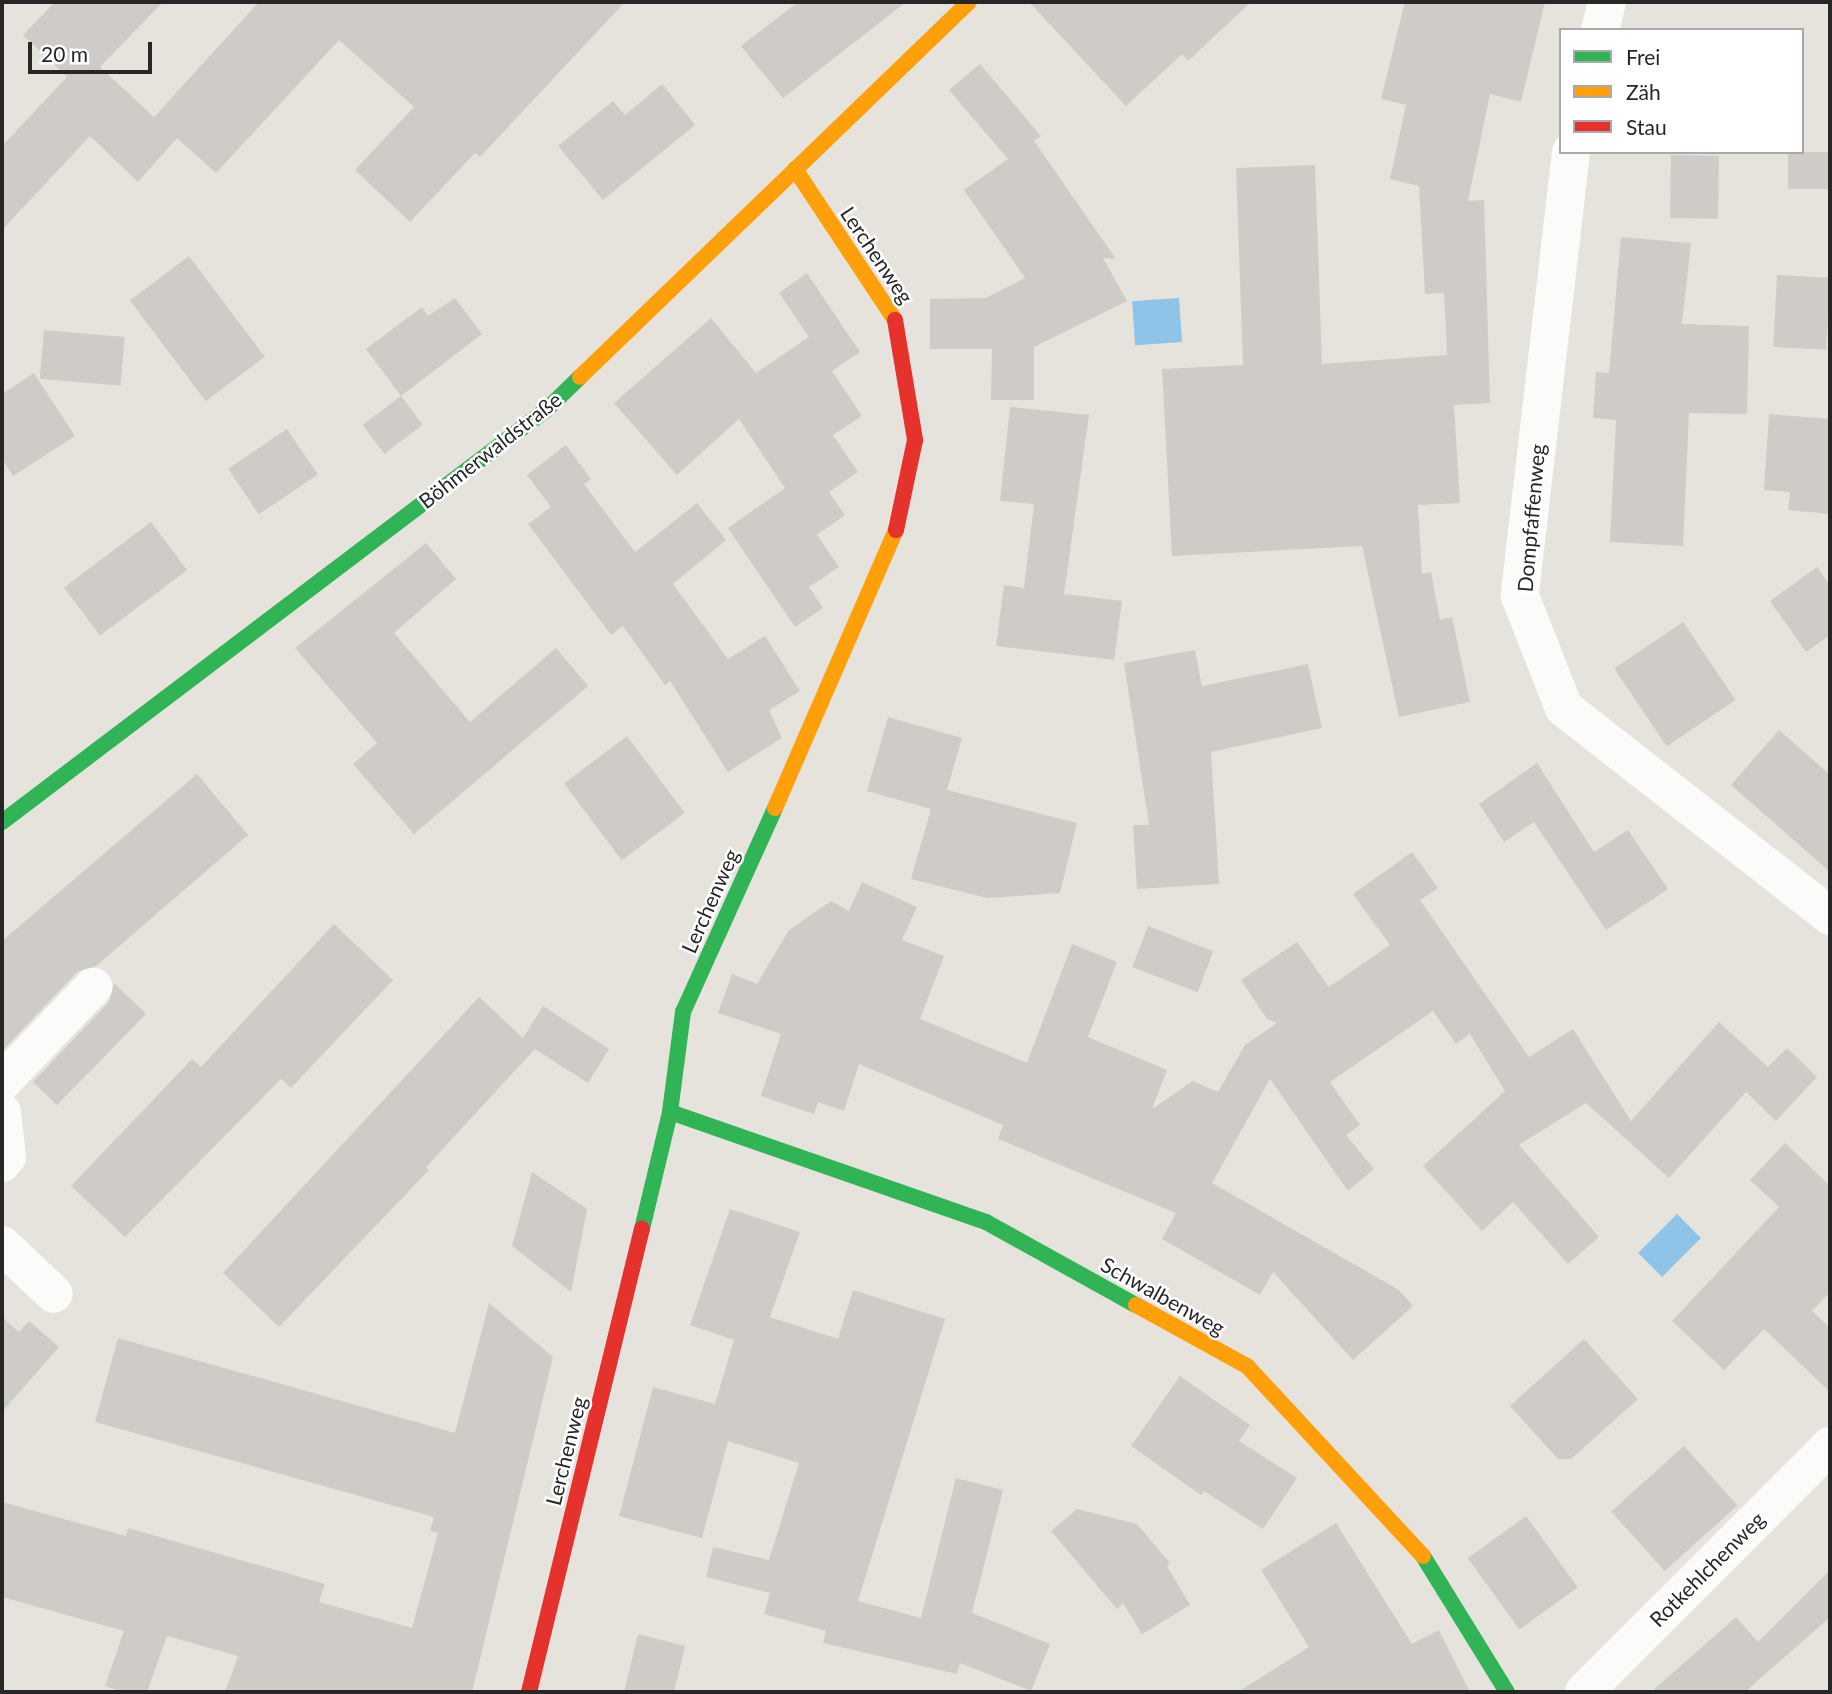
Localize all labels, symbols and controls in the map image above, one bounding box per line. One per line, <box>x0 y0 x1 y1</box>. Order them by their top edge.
scale bar <box>32 28 156 72</box>
legend <box>1559 28 1804 154</box>
text: 20 m <box>41 41 88 66</box>
text: Frei <box>1626 44 1660 69</box>
text: Zäh <box>1626 79 1661 104</box>
text: Stau <box>1626 114 1667 139</box>
street label: Lerchenweg <box>835 202 919 308</box>
street label: Böhmerwaldstraße <box>414 386 566 514</box>
street label: Dompfaffenweg <box>1512 443 1550 593</box>
street label: Lerchenweg <box>676 845 744 957</box>
street label: Schwalbenweg <box>1097 1252 1229 1340</box>
street label: Lerchenweg <box>540 1394 592 1508</box>
street label: Rotkehlchenweg <box>1644 1506 1770 1632</box>

